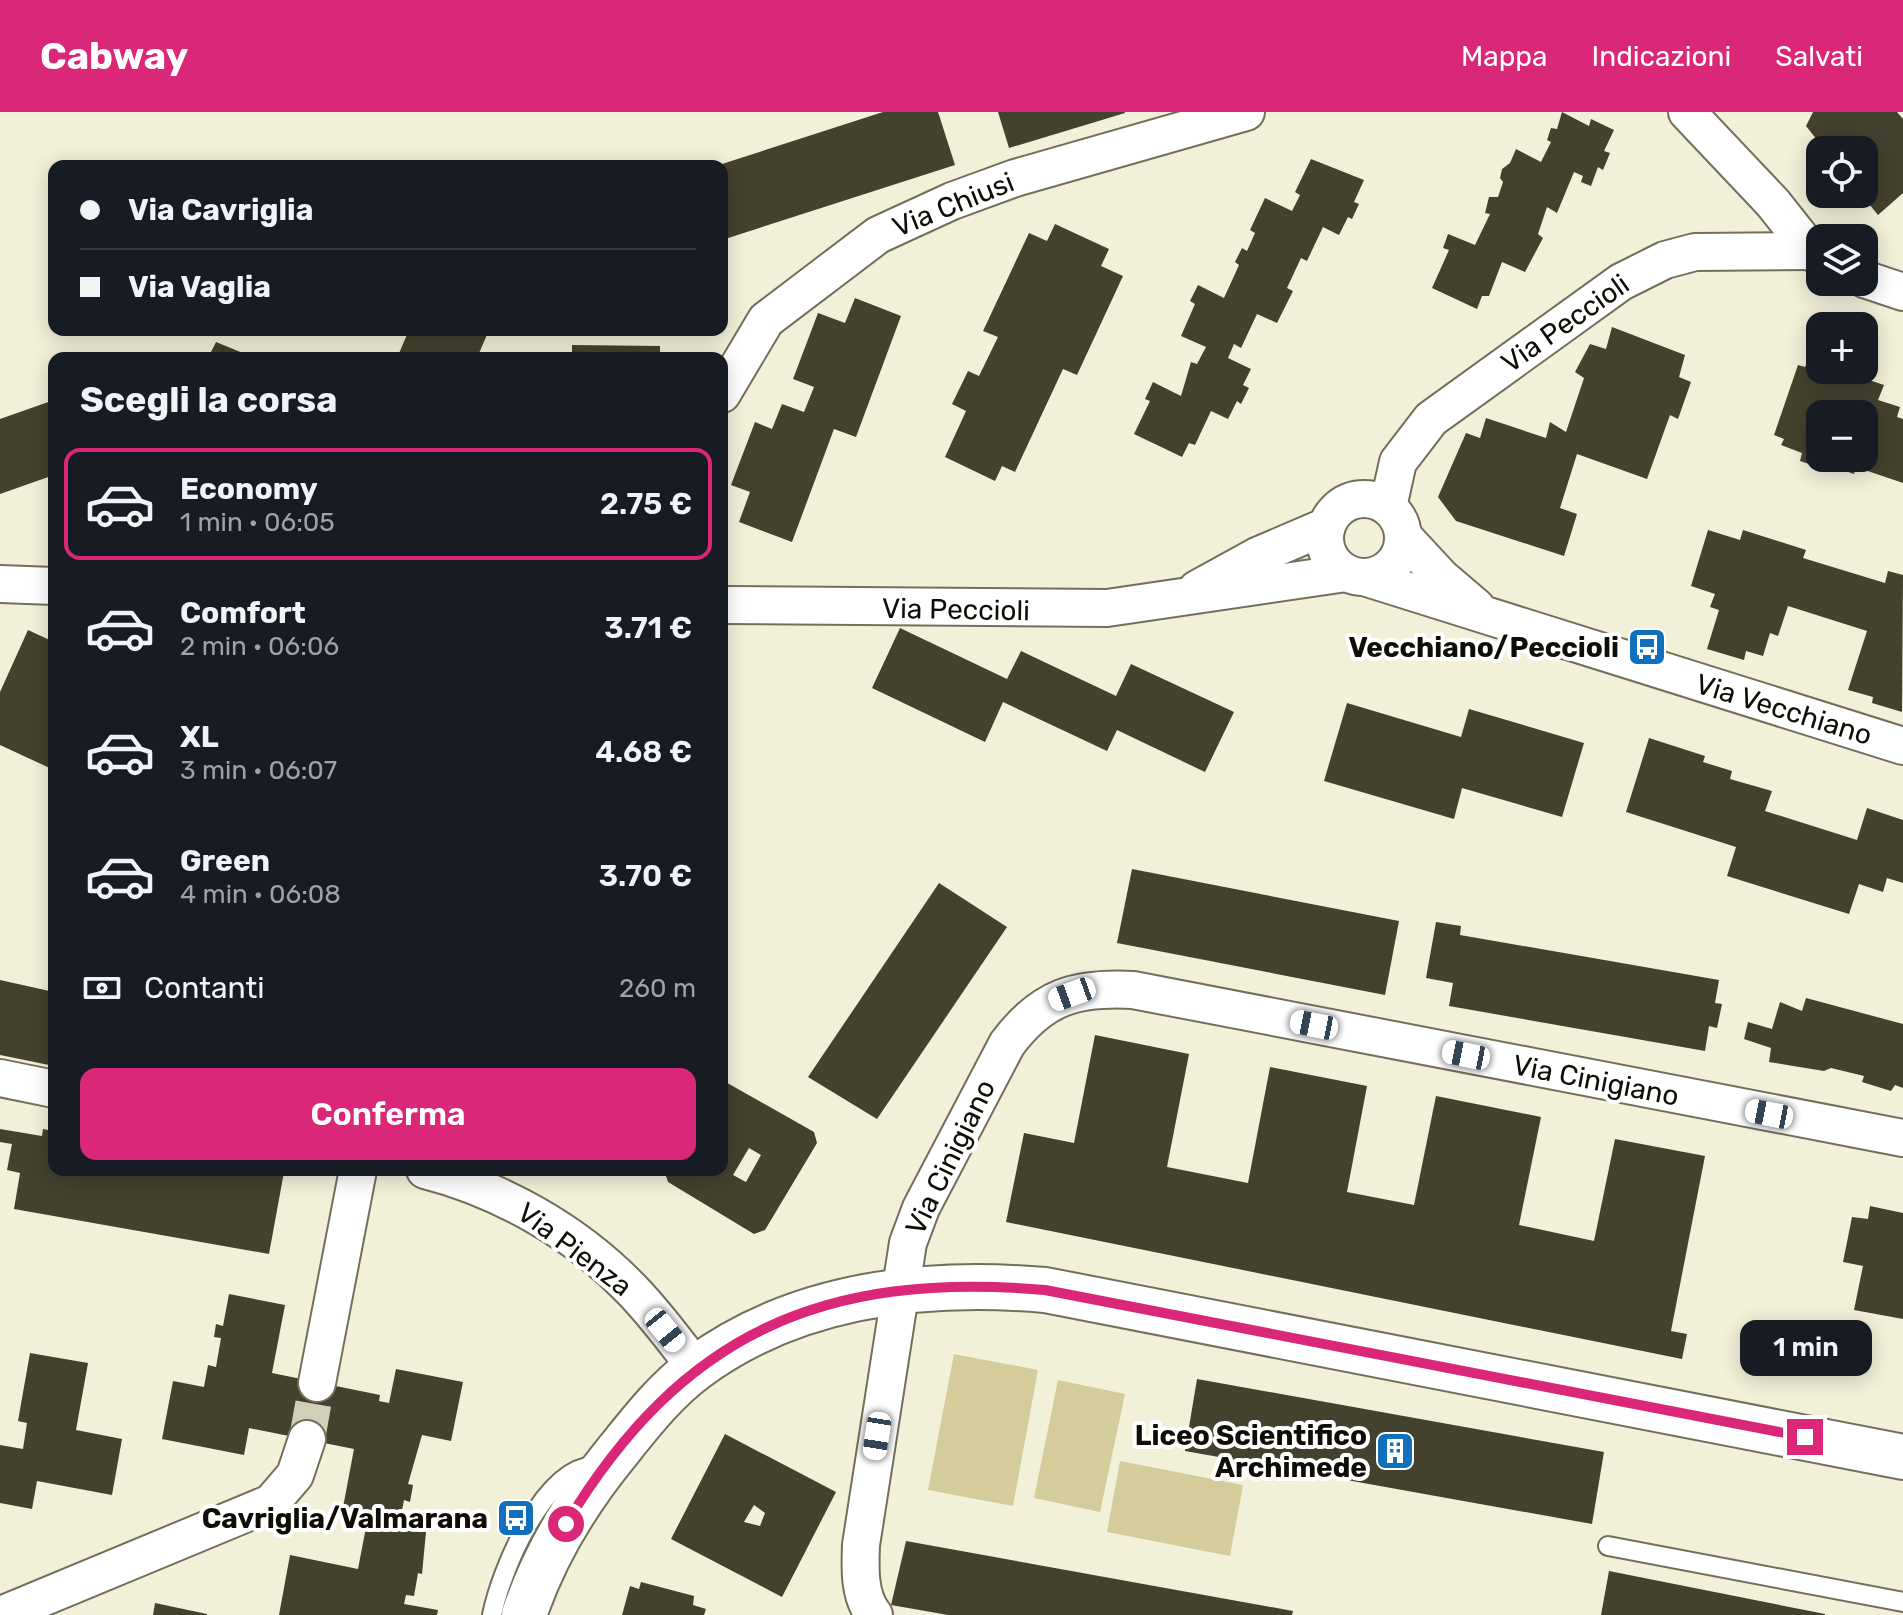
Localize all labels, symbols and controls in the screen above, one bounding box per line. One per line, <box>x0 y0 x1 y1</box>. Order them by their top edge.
text: Cabway <box>40 33 188 79</box>
text: Mappa <box>1461 40 1548 73</box>
text: Indicazioni <box>1592 40 1731 73</box>
text: Salvati <box>1775 40 1863 73</box>
map controls <box>1806 136 1878 472</box>
button: locate <box>1806 136 1878 208</box>
street label: Via Chiusi <box>888 165 1019 244</box>
text: Via Cavriglia <box>128 192 313 228</box>
button: layers <box>1806 224 1878 296</box>
street label: Via Peccioli <box>1495 267 1635 379</box>
text: Via Vaglia <box>128 269 271 305</box>
button: + <box>1806 312 1878 384</box>
text: Scegli la corsa <box>80 378 338 421</box>
button: − <box>1806 400 1878 472</box>
icon: car <box>84 468 156 540</box>
text: Economy <box>180 471 318 507</box>
text: 2.75 € <box>600 486 692 522</box>
text: 1 min · 06:05 <box>180 507 335 538</box>
icon: car <box>84 592 156 664</box>
street label: Via Peccioli <box>882 592 1030 627</box>
text: Comfort <box>180 595 306 631</box>
text: 3.71 € <box>604 610 692 646</box>
bus stop icon: Vecchiano/Peccioli <box>1626 626 1668 668</box>
text: 2 min · 06:06 <box>180 631 339 662</box>
place label: Vecchiano/Peccioli <box>1348 631 1619 664</box>
street label: Via Vecchiano <box>1692 667 1876 752</box>
icon: car <box>84 716 156 788</box>
text: XL <box>180 719 219 755</box>
text: 4.68 € <box>595 734 692 770</box>
text: 3 min · 06:07 <box>180 755 337 786</box>
icon: car <box>84 840 156 912</box>
text: Green <box>180 843 270 879</box>
text: 3.70 € <box>599 858 692 894</box>
text: 4 min · 06:08 <box>180 879 341 910</box>
icon: cash <box>80 966 124 1010</box>
text: Contanti <box>144 970 264 1006</box>
text: 260 m <box>619 973 696 1004</box>
car <box>1045 975 1099 1013</box>
car <box>1288 1009 1340 1041</box>
car <box>1440 1039 1492 1071</box>
street label: Via Cinigiano <box>1510 1048 1682 1113</box>
button: Conferma <box>80 1068 696 1160</box>
street label: Via Cinigiano <box>899 1074 1002 1240</box>
car <box>1743 1098 1795 1130</box>
street label: Via Pienza <box>511 1196 638 1303</box>
car <box>641 1304 689 1356</box>
callout: 1 min <box>1739 1321 1871 1377</box>
text: 1 min <box>1773 1332 1839 1363</box>
car <box>861 1410 893 1462</box>
place label: Liceo Scientifico Archimede <box>1135 1419 1367 1484</box>
route end <box>1787 1419 1823 1455</box>
building icon: Liceo Scientifico Archimede <box>1374 1430 1416 1472</box>
bus stop icon: Cavriglia/Valmarana <box>495 1497 537 1539</box>
place label: Cavriglia/Valmarana <box>202 1502 488 1535</box>
route start <box>548 1506 584 1542</box>

